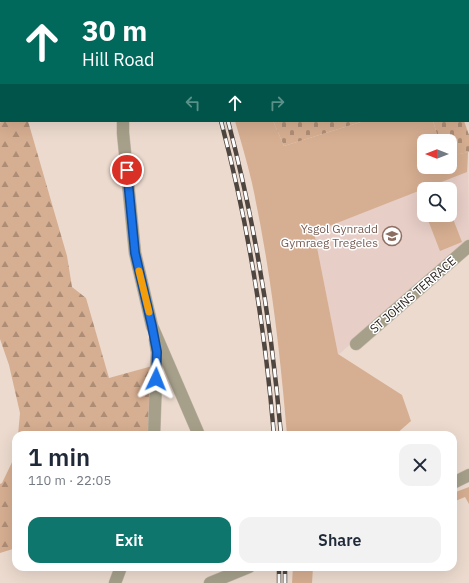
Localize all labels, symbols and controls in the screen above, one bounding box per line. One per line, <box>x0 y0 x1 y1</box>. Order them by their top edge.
text: 30 m <box>82 12 147 49</box>
icon: ahead <box>16 16 68 68</box>
text: Hill Road <box>82 48 155 71</box>
icon: left <box>182 92 204 114</box>
icon: ahead <box>224 92 246 114</box>
icon: right <box>266 92 288 114</box>
north arrow <box>417 134 457 174</box>
map controls <box>417 134 457 222</box>
pin <box>110 153 144 187</box>
icon: arrive <box>116 159 138 181</box>
button: search <box>417 182 457 222</box>
place label: Ysgol Gynradd Gymraeg Tregeles <box>281 221 378 250</box>
school or university icon: Ysgol Gynradd Gymraeg Tregeles <box>381 225 403 247</box>
street label: ST JOHNS TERRACE <box>367 253 459 336</box>
position arrow <box>135 358 177 400</box>
text: 1 min <box>28 441 90 473</box>
button: close <box>399 444 441 486</box>
text: 110 m · 22:05 <box>28 472 111 489</box>
button: Exit <box>28 517 231 563</box>
button: Share <box>239 517 441 563</box>

